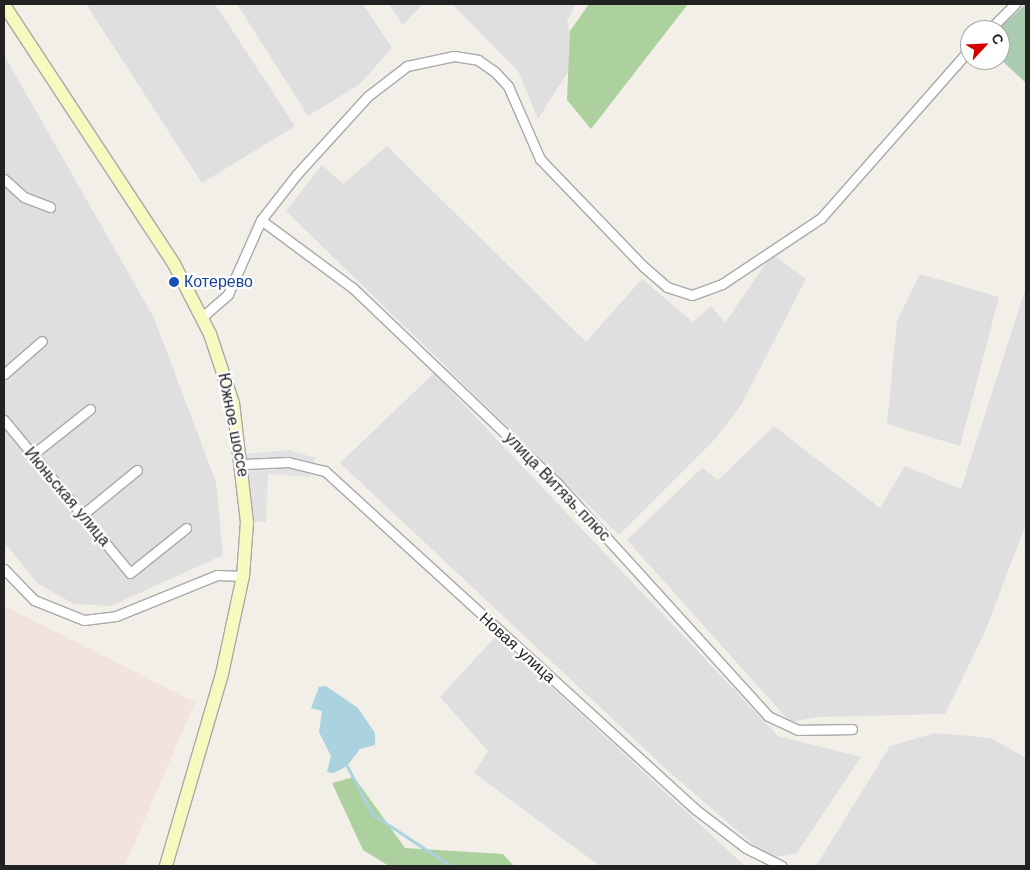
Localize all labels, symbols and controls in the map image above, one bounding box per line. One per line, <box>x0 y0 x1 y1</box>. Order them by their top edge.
north arrow <box>960 20 1010 70</box>
text: С <box>988 31 1007 47</box>
place label: Котерево <box>184 272 253 292</box>
marker: Котерево <box>168 276 180 288</box>
street label: Южное шоссе <box>214 371 252 479</box>
street label: улица Витязь плюс <box>500 428 614 546</box>
street label: Июньская улица <box>20 444 114 550</box>
street label: Новая улица <box>475 609 559 687</box>

